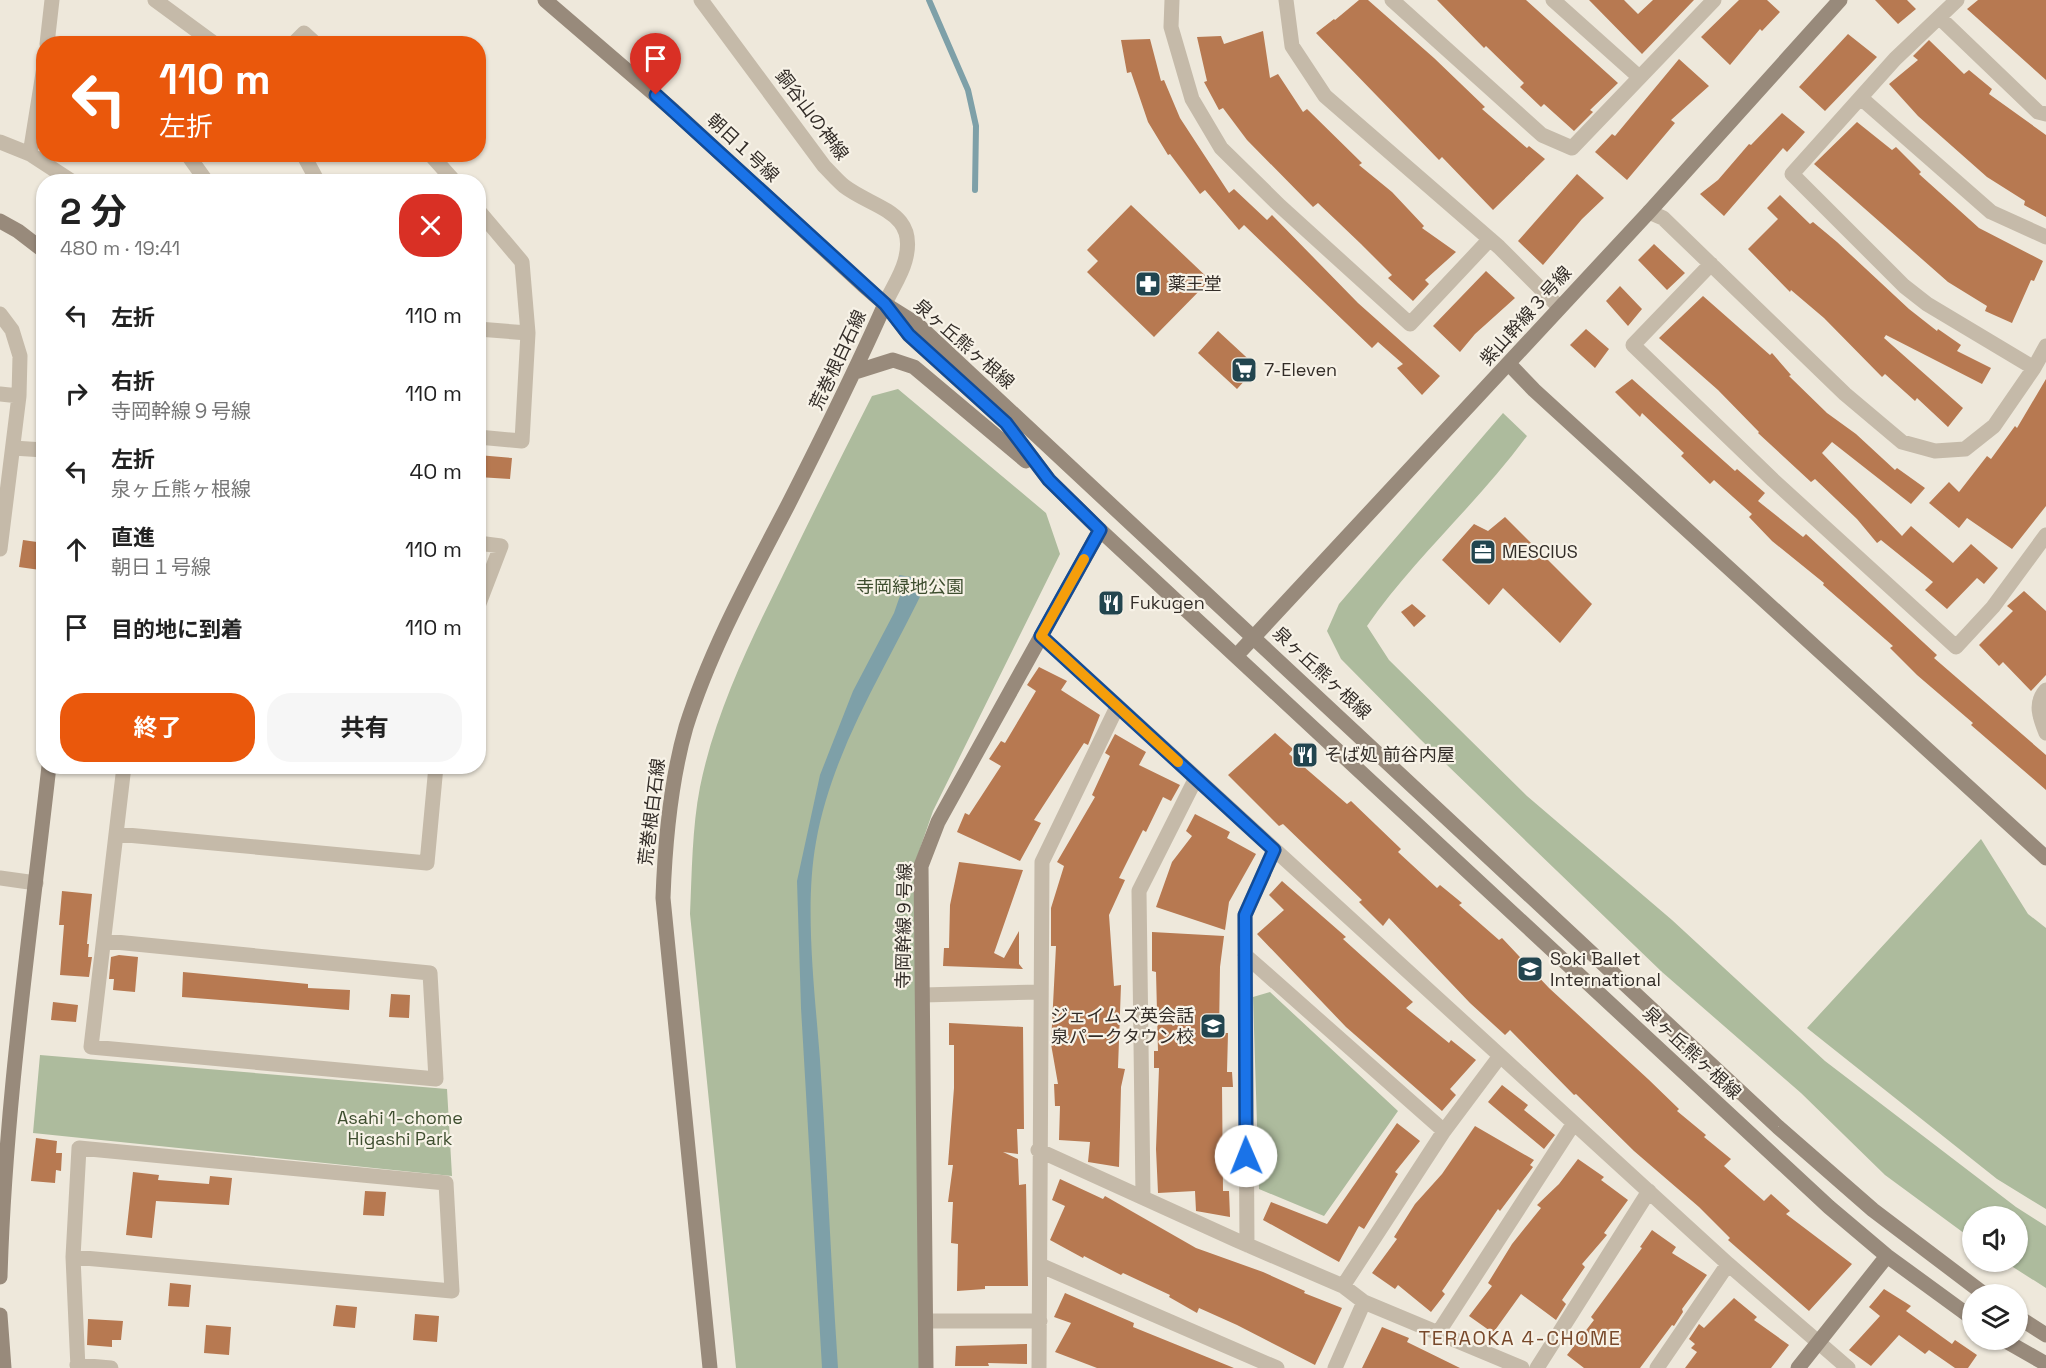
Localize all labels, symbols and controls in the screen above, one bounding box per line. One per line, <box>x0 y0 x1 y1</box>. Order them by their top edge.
pin <box>630 33 681 95</box>
icon: arrive <box>639 42 672 75</box>
text: 110 m <box>159 53 271 106</box>
icon: left <box>60 60 138 138</box>
street label: 銅谷山の神線 <box>771 65 854 165</box>
text: 左折 <box>159 109 213 144</box>
street label: 朝日１号線 <box>703 109 784 187</box>
text: 2 分 <box>60 189 127 235</box>
button: close <box>399 194 462 257</box>
text: 480 m · 19:41 <box>60 235 180 261</box>
street label: 紫山幹線３号線 <box>1475 261 1576 370</box>
pharmacy icon: 薬王堂 <box>1133 269 1163 299</box>
place label: 薬王堂 <box>1168 272 1222 295</box>
street label: 泉ヶ丘熊ヶ根線 <box>909 294 1019 394</box>
icon: left <box>60 299 93 332</box>
text: 110 m <box>405 301 462 329</box>
text: 左折 <box>111 303 155 331</box>
street label: 荒巻根白石線 <box>804 306 871 414</box>
supermarket icon: 7-Eleven <box>1229 355 1259 385</box>
place label: 7-Eleven <box>1264 358 1337 381</box>
text: 右折 <box>111 367 155 395</box>
icon: right <box>60 377 93 410</box>
text: 110 m <box>405 379 462 407</box>
text: 寺岡幹線９号線 <box>111 398 251 424</box>
text: 左折 <box>111 445 155 473</box>
icon: left <box>60 455 93 488</box>
text: 40 m <box>410 457 462 485</box>
text: 泉ヶ丘熊ヶ根線 <box>111 476 251 502</box>
text: 直進 <box>111 523 155 551</box>
icon: ahead <box>60 533 93 566</box>
text: 110 m <box>405 535 462 563</box>
office icon: MESCIUS <box>1468 537 1498 567</box>
place label: MESCIUS <box>1502 540 1578 563</box>
text: 朝日１号線 <box>111 554 211 580</box>
park label: 寺岡緑地公園 <box>856 575 964 598</box>
restaurant icon: Fukugen <box>1096 588 1126 618</box>
place label: Fukugen <box>1130 591 1205 614</box>
icon: arrive <box>60 611 93 644</box>
text: 110 m <box>405 613 462 641</box>
text: 目的地に到着 <box>111 615 243 643</box>
street label: 泉ヶ丘熊ヶ根線 <box>1268 621 1376 724</box>
button: 終了 <box>60 693 255 762</box>
button: 共有 <box>267 693 462 762</box>
restaurant icon: そば処 前谷内屋 <box>1290 740 1320 770</box>
place label: そば処 前谷内屋 <box>1324 743 1455 766</box>
street label: 荒巻根白石線 <box>634 757 669 867</box>
street label: 寺岡幹線９号線 <box>891 863 916 989</box>
place label: Soki Ballet International <box>1550 947 1661 991</box>
school or university icon: Soki Ballet International <box>1515 954 1545 984</box>
street label: 泉ヶ丘熊ヶ根線 <box>1638 1001 1746 1104</box>
place label: ジェイムズ英会話 泉パークタウン校 <box>1050 1004 1194 1048</box>
school or university icon: ジェイムズ英会話 泉パークタウン校 <box>1198 1011 1228 1041</box>
park label: Asahi 1-chome Higashi Park <box>337 1106 463 1150</box>
position arrow <box>1214 1124 1278 1188</box>
map controls <box>1962 1206 2028 1350</box>
button: sound <box>1962 1206 2028 1272</box>
button: layers <box>1962 1284 2028 1350</box>
district label: TERAOKA 4-CHOME <box>1418 1325 1622 1351</box>

